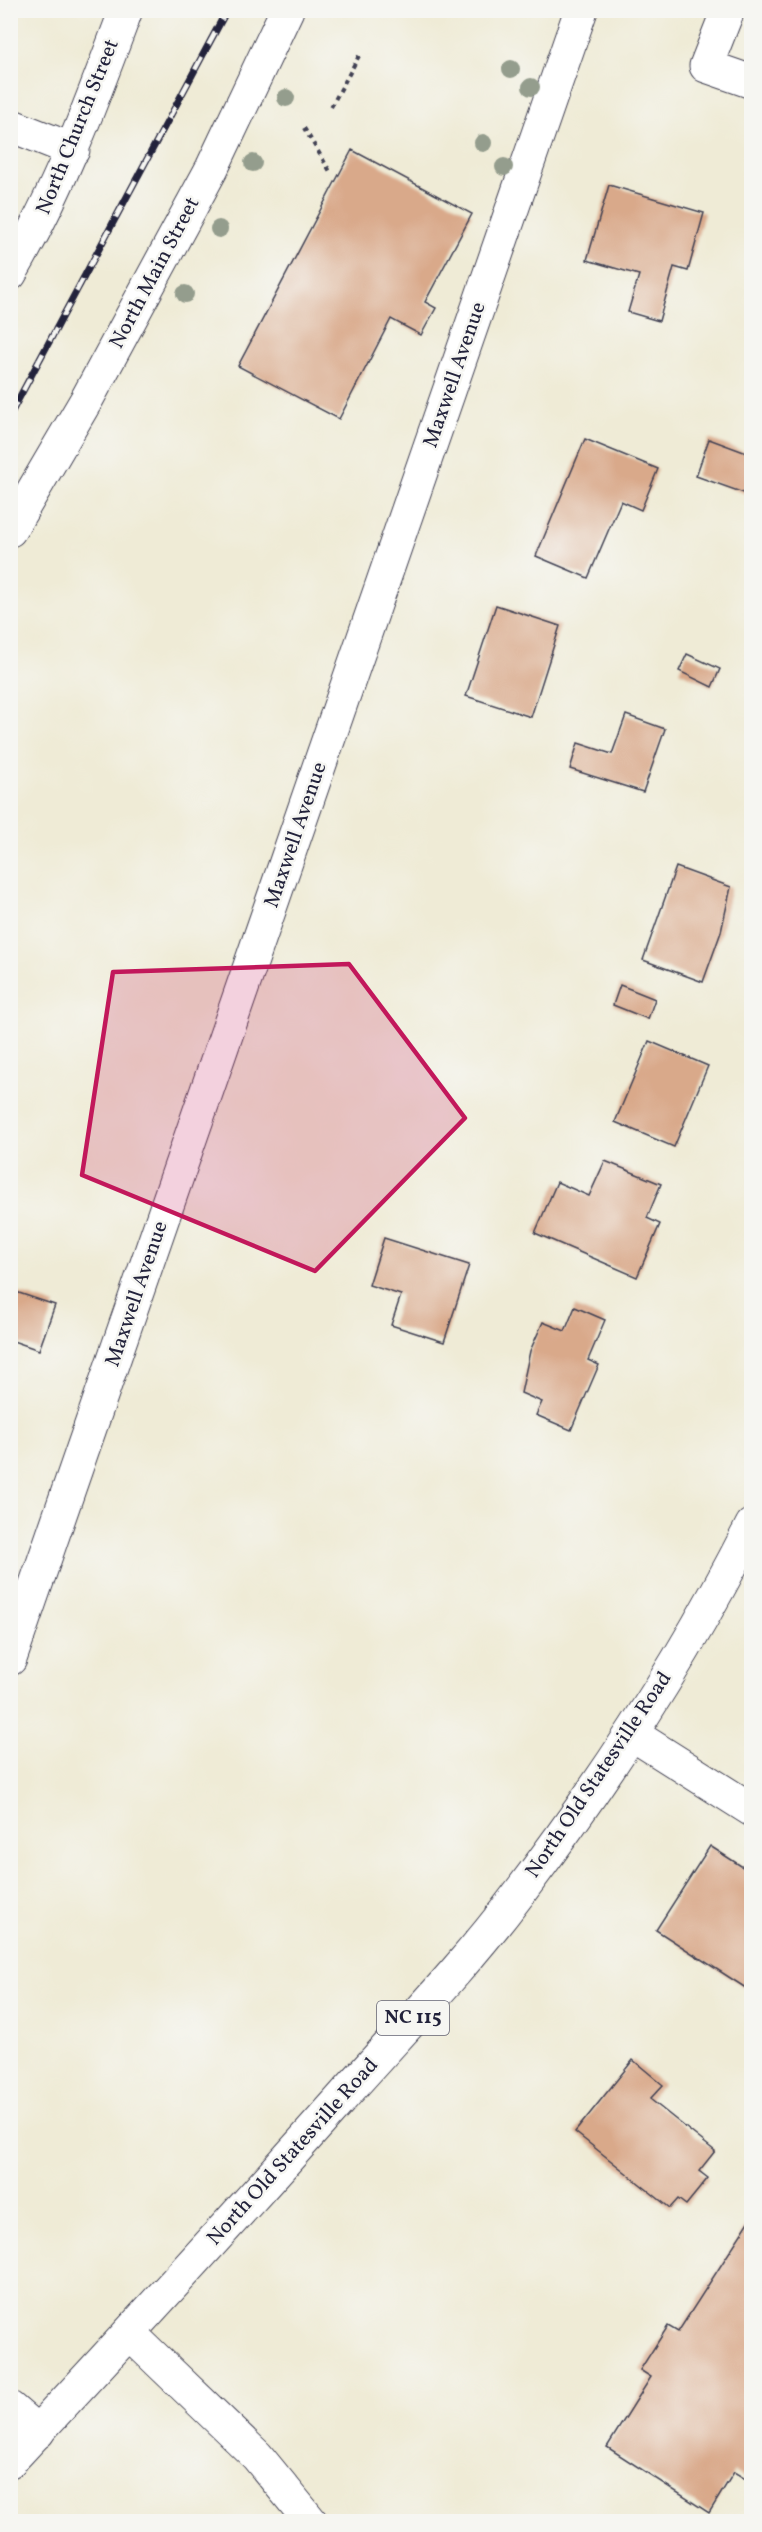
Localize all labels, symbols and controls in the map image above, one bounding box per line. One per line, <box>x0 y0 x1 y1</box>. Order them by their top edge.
street label: North Church Street <box>30 35 126 219</box>
street label: North Main Street <box>103 192 207 354</box>
street label: Maxwell Avenue <box>417 298 493 452</box>
street label: Maxwell Avenue <box>258 758 334 912</box>
street label: Maxwell Avenue <box>99 1217 175 1371</box>
street label: North Old Statesville Road <box>519 1666 679 1884</box>
road number: NC 115 <box>377 2001 449 2035</box>
street label: North Old Statesville Road <box>201 2052 385 2252</box>

